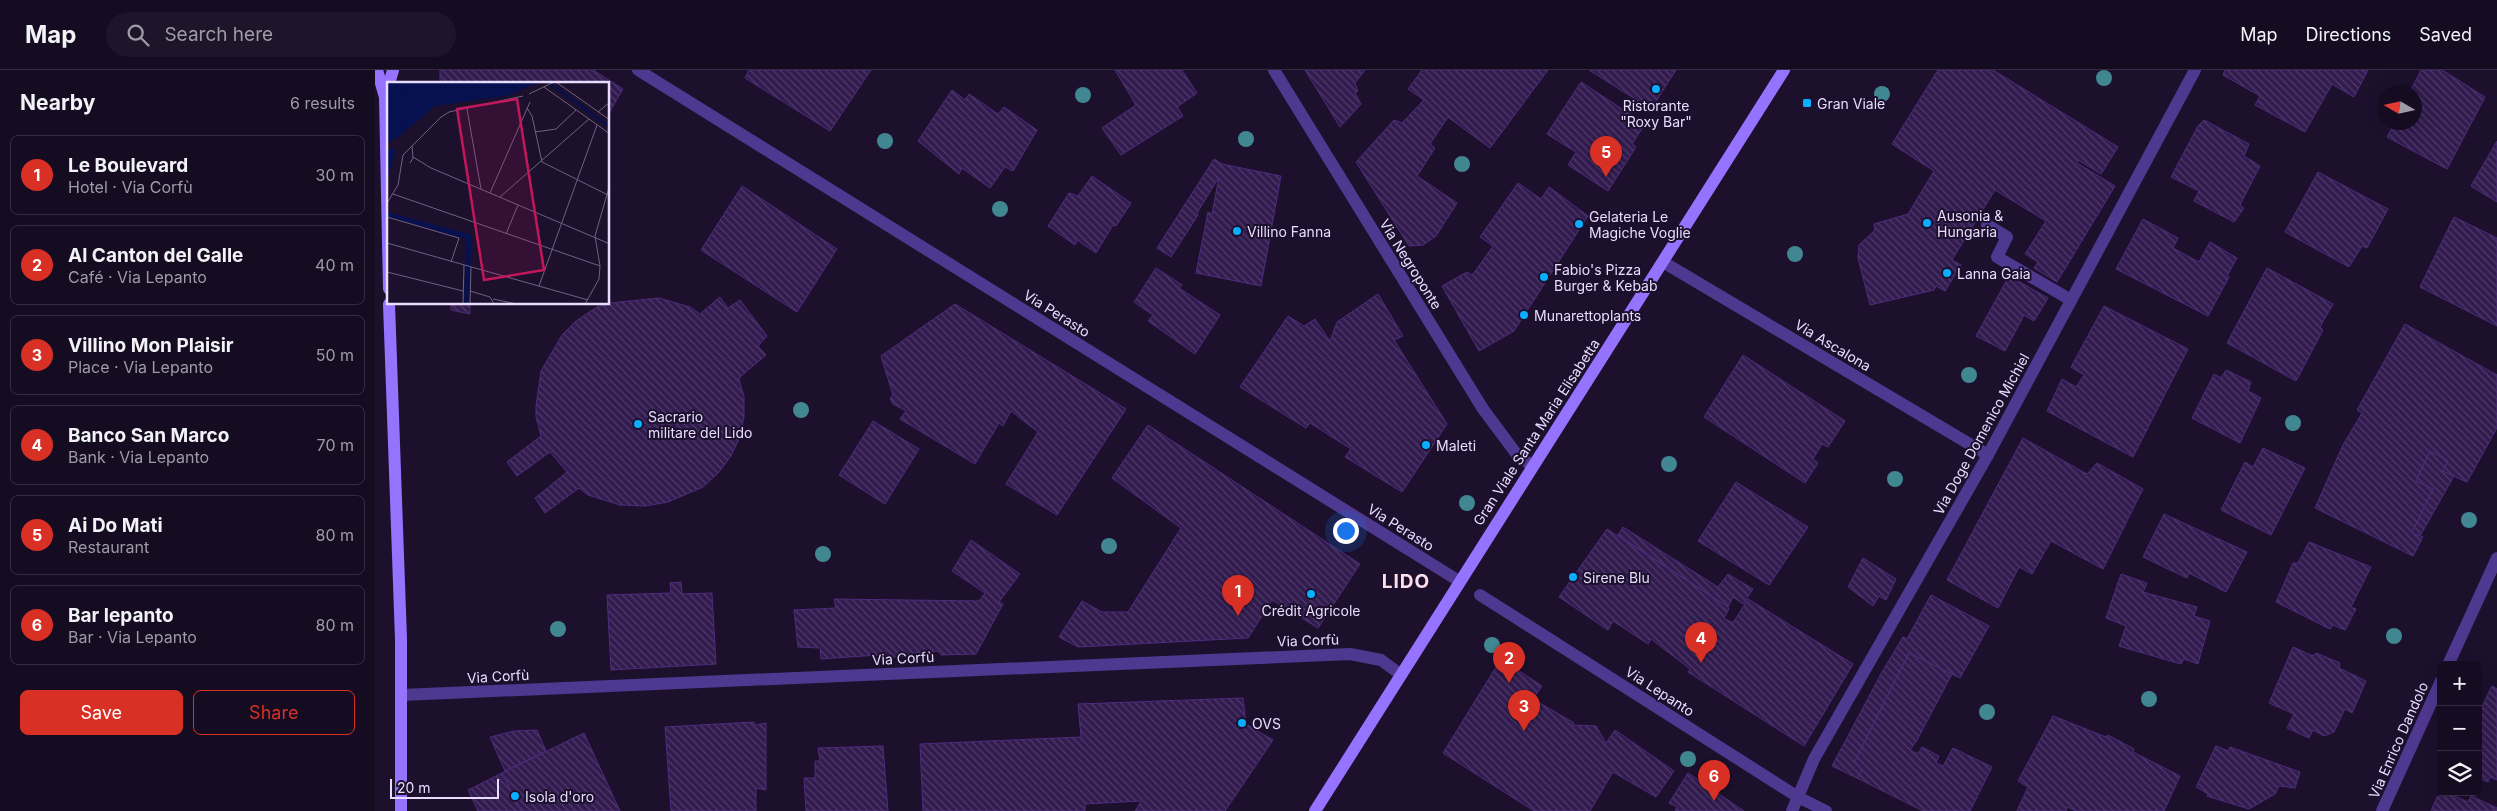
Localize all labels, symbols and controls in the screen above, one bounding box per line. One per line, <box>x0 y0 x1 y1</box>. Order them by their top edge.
search box <box>106 12 456 57</box>
text: Map <box>25 20 76 49</box>
icon: search <box>124 21 152 49</box>
text: Search here <box>164 23 273 46</box>
text: Map <box>2240 24 2278 45</box>
text: Directions <box>2306 24 2391 45</box>
text: Saved <box>2419 24 2472 45</box>
inset map <box>387 82 610 305</box>
marker: Ristorante "Roxy Bar" <box>1650 83 1662 95</box>
north arrow <box>2377 85 2422 130</box>
text: Nearby <box>20 90 95 115</box>
text: 6 results <box>290 93 355 113</box>
place label: Gran Viale <box>1817 95 1885 112</box>
place label: Ristorante "Roxy Bar" <box>1620 97 1692 130</box>
marker: Gran Viale <box>1801 97 1813 109</box>
pin: 5 <box>1590 136 1622 177</box>
text: Le Boulevard <box>68 154 188 177</box>
text: 1 <box>34 165 40 185</box>
text: 30 m <box>316 165 354 185</box>
text: Hotel · Via Corfù <box>68 177 193 197</box>
place label: Ausonia & Hungaria <box>1937 207 2003 240</box>
place label: Gelateria Le Magiche Voglie <box>1589 208 1691 241</box>
street label: Via Negroponte <box>1376 216 1446 312</box>
marker: Ausonia & Hungaria <box>1921 217 1933 229</box>
marker: Gelateria Le Magiche Voglie <box>1573 218 1585 230</box>
place label: Villino Fanna <box>1247 223 1331 240</box>
marker: Villino Fanna <box>1231 225 1243 237</box>
text: Al Canton del Galle <box>68 244 243 267</box>
text: 2 <box>32 255 42 275</box>
text: 40 m <box>315 255 354 275</box>
place label: Fabio's Pizza Burger & Kebab <box>1554 261 1658 294</box>
place label: Lanna Gaia <box>1957 265 2031 282</box>
text: Café · Via Lepanto <box>68 267 207 287</box>
marker: Lanna Gaia <box>1941 267 1953 279</box>
marker: Fabio's Pizza Burger & Kebab <box>1538 271 1550 283</box>
street label: Via Perasto <box>1021 286 1093 340</box>
place label: Munarettoplants <box>1534 307 1641 324</box>
marker: Munarettoplants <box>1518 309 1530 321</box>
street label: Via Ascalona <box>1792 316 1874 374</box>
text: Villino Mon Plaisir <box>68 334 234 357</box>
street label: Gran Viale Santa Maria Elisabetta <box>1469 336 1603 528</box>
text: 3 <box>32 345 42 365</box>
text: 50 m <box>316 345 354 365</box>
street label: Via Doge Domenico Michiel <box>1929 350 2033 518</box>
text: Place · Via Lepanto <box>68 357 213 377</box>
place label: Sacrario militare del Lido <box>648 408 752 441</box>
marker: Sacrario militare del Lido <box>632 418 644 430</box>
text: Banco San Marco <box>68 424 229 447</box>
text: 4 <box>32 435 42 455</box>
text: 70 m <box>317 435 354 455</box>
place label: Maleti <box>1436 437 1476 454</box>
marker: Maleti <box>1420 439 1432 451</box>
text: Bank · Via Lepanto <box>68 447 209 467</box>
street label: Via Perasto <box>1365 500 1437 554</box>
text: Ai Do Mati <box>68 514 163 537</box>
your location <box>1333 518 1359 544</box>
text: 5 <box>32 525 42 545</box>
text: 80 m <box>315 525 354 545</box>
text: Restaurant <box>68 537 149 557</box>
place label: Sirene Blu <box>1583 569 1650 586</box>
district label: LIDO <box>1382 570 1430 593</box>
marker: Sirene Blu <box>1567 571 1579 583</box>
pin: 1 <box>1222 575 1254 616</box>
marker: Crédit Agricole <box>1305 588 1317 600</box>
place label: Crédit Agricole <box>1262 602 1360 619</box>
text: Bar lepanto <box>68 604 174 627</box>
text: 6 <box>32 615 42 635</box>
text: 80 m <box>315 615 354 635</box>
pin: 4 <box>1685 622 1717 663</box>
text: Bar · Via Lepanto <box>68 627 197 647</box>
street label: Via Corfù <box>1277 630 1339 650</box>
pin: 2 <box>1493 642 1525 683</box>
street label: Via Corfù <box>871 648 935 668</box>
map controls <box>2437 661 2482 796</box>
button: + <box>2437 661 2482 706</box>
street label: Via Lepanto <box>1622 662 1698 720</box>
street label: Via Corfù <box>466 666 530 686</box>
street label: Via Enrico Dandolo <box>2365 679 2431 801</box>
button: Save <box>20 690 183 735</box>
button: Share <box>193 690 355 735</box>
pin: 3 <box>1508 690 1540 731</box>
button: − <box>2437 706 2482 751</box>
place label: OVS <box>1252 715 1281 732</box>
marker: OVS <box>1236 717 1248 729</box>
button: layers <box>2437 751 2482 796</box>
pin: 6 <box>1698 760 1730 801</box>
scale bar <box>390 776 499 799</box>
text: 20 m <box>397 779 431 796</box>
place label: Isola d'oro <box>525 788 594 805</box>
marker: Isola d'oro <box>509 790 521 802</box>

